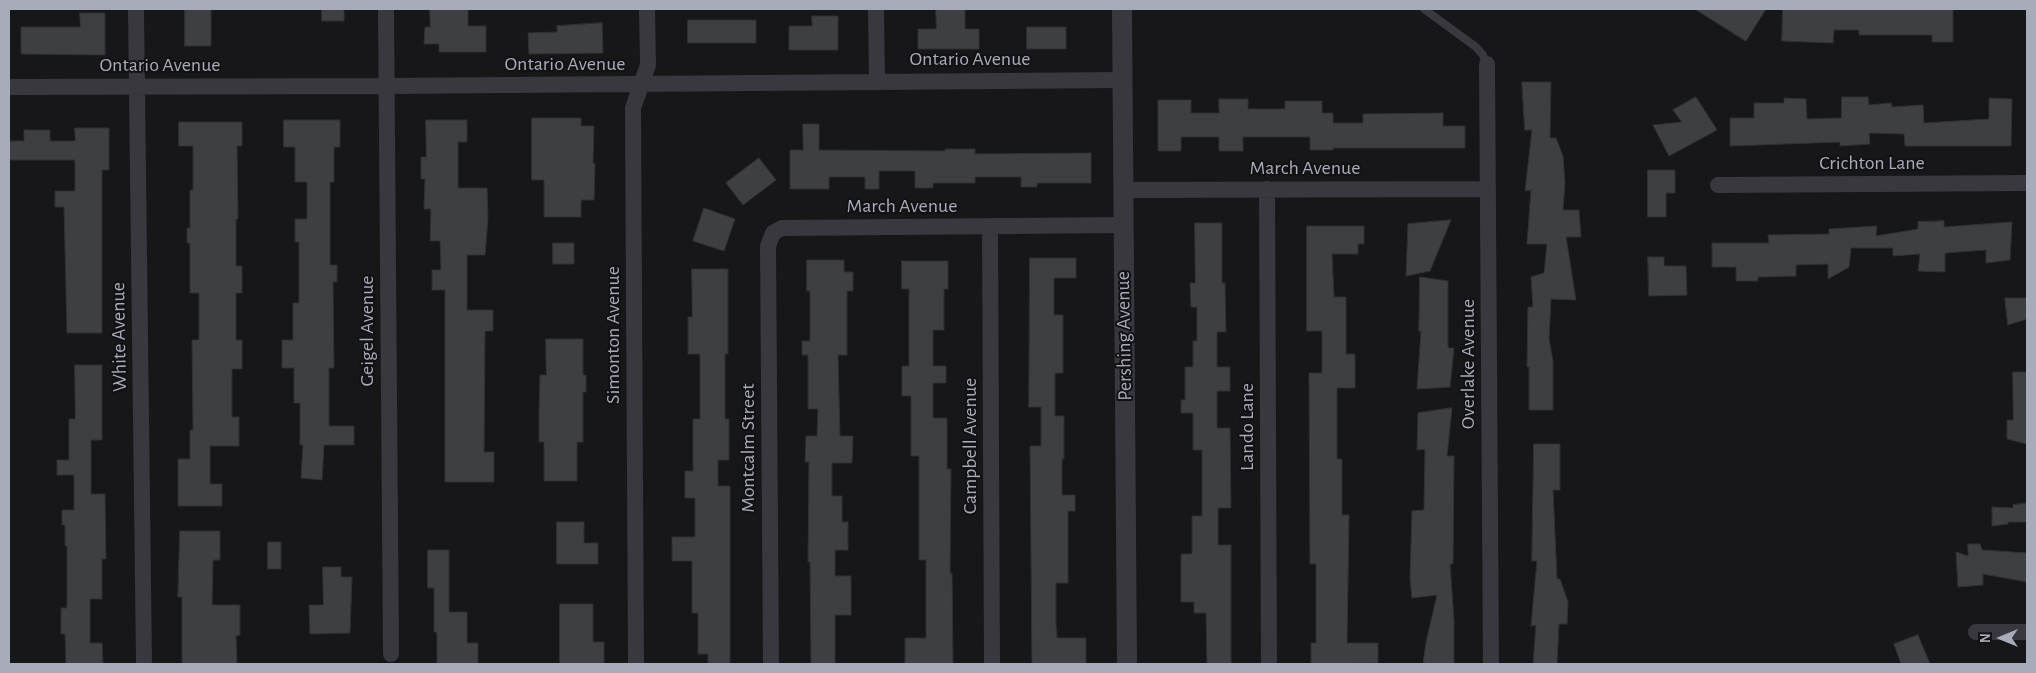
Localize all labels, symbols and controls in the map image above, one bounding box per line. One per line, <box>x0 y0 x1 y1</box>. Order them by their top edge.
street label: Ontario Avenue <box>909 47 1031 71</box>
street label: Ontario Avenue <box>504 52 626 76</box>
street label: Ontario Avenue <box>99 53 221 77</box>
street label: Crichton Lane <box>1819 151 1925 175</box>
street label: March Avenue <box>1250 156 1360 180</box>
street label: March Avenue <box>847 194 957 218</box>
street label: Simonton Avenue <box>601 266 625 404</box>
street label: Pershing Avenue <box>1111 271 1137 401</box>
street label: Geigel Avenue <box>355 275 379 387</box>
street label: White Avenue <box>106 282 132 392</box>
street label: Overlake Avenue <box>1456 299 1480 429</box>
street label: Campbell Avenue <box>958 378 982 514</box>
street label: Montcalm Street <box>736 383 760 513</box>
street label: Lando Lane <box>1235 383 1259 471</box>
north arrow <box>1976 613 2026 663</box>
text: N <box>1979 633 1993 643</box>

